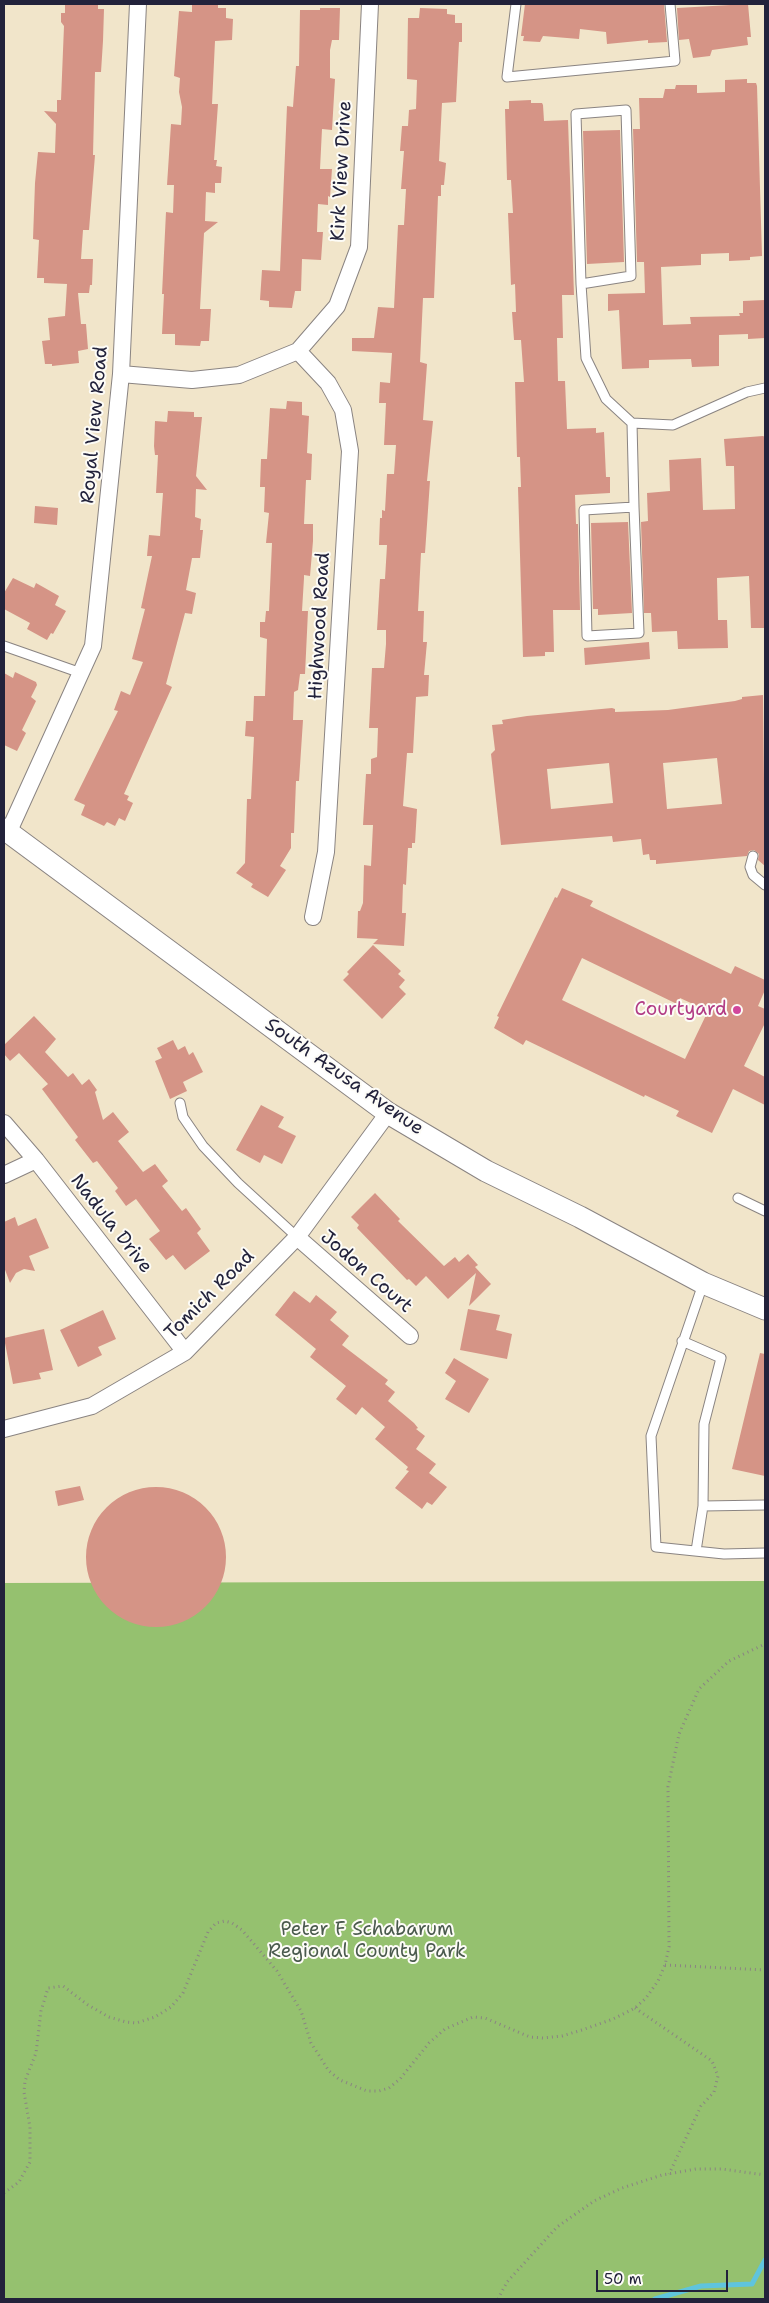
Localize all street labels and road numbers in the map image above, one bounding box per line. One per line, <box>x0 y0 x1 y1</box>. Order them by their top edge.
street label: Kirk View Drive <box>327 100 357 242</box>
street label: Royal View Road <box>77 345 113 505</box>
street label: Highwood Road <box>305 552 335 700</box>
street label: South Azusa Avenue <box>260 1014 428 1140</box>
street label: Nadula Drive <box>65 1170 157 1278</box>
street label: Jodon Court <box>315 1226 417 1318</box>
street label: Tomich Road <box>160 1245 260 1345</box>

